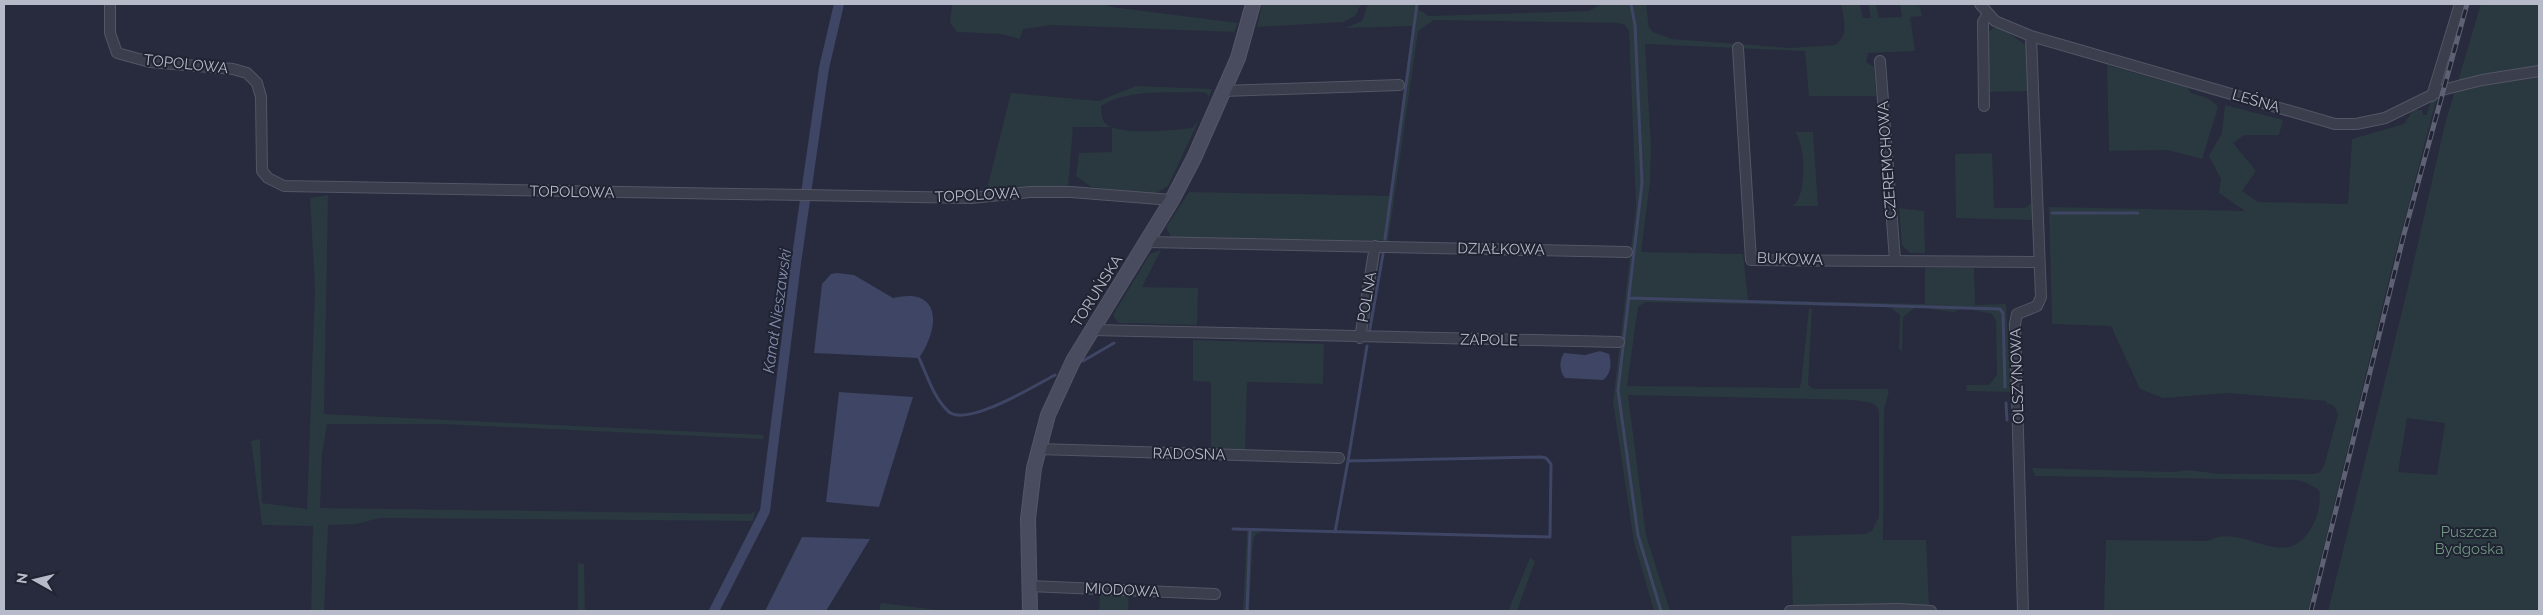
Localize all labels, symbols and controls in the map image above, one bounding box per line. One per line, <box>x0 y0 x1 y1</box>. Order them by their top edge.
street label: TOPOLOWA <box>143 51 229 77</box>
street label: LEŚNA <box>2230 86 2282 116</box>
street label: CZEREMCHOWA <box>1874 100 1900 220</box>
street label: TOPOLOWA <box>529 182 615 202</box>
street label: TOPOLOWA <box>934 184 1020 206</box>
street label: DZIAŁKOWA <box>1457 239 1545 259</box>
water label: Kanał Nieszawski <box>759 247 795 374</box>
street label: BUKOWA <box>1757 249 1823 269</box>
street label: TORUŃSKA <box>1068 252 1126 330</box>
street label: POLNA <box>1354 270 1380 324</box>
street label: OLSZYNOWA <box>2006 328 2028 424</box>
street label: ZAPOLE <box>1460 330 1518 350</box>
street label: RADOSNA <box>1152 444 1226 464</box>
park label: Puszcza Bydgoska <box>2435 523 2503 558</box>
north arrow <box>10 555 60 605</box>
text: N <box>13 572 31 585</box>
street label: MIODOWA <box>1084 579 1160 601</box>

